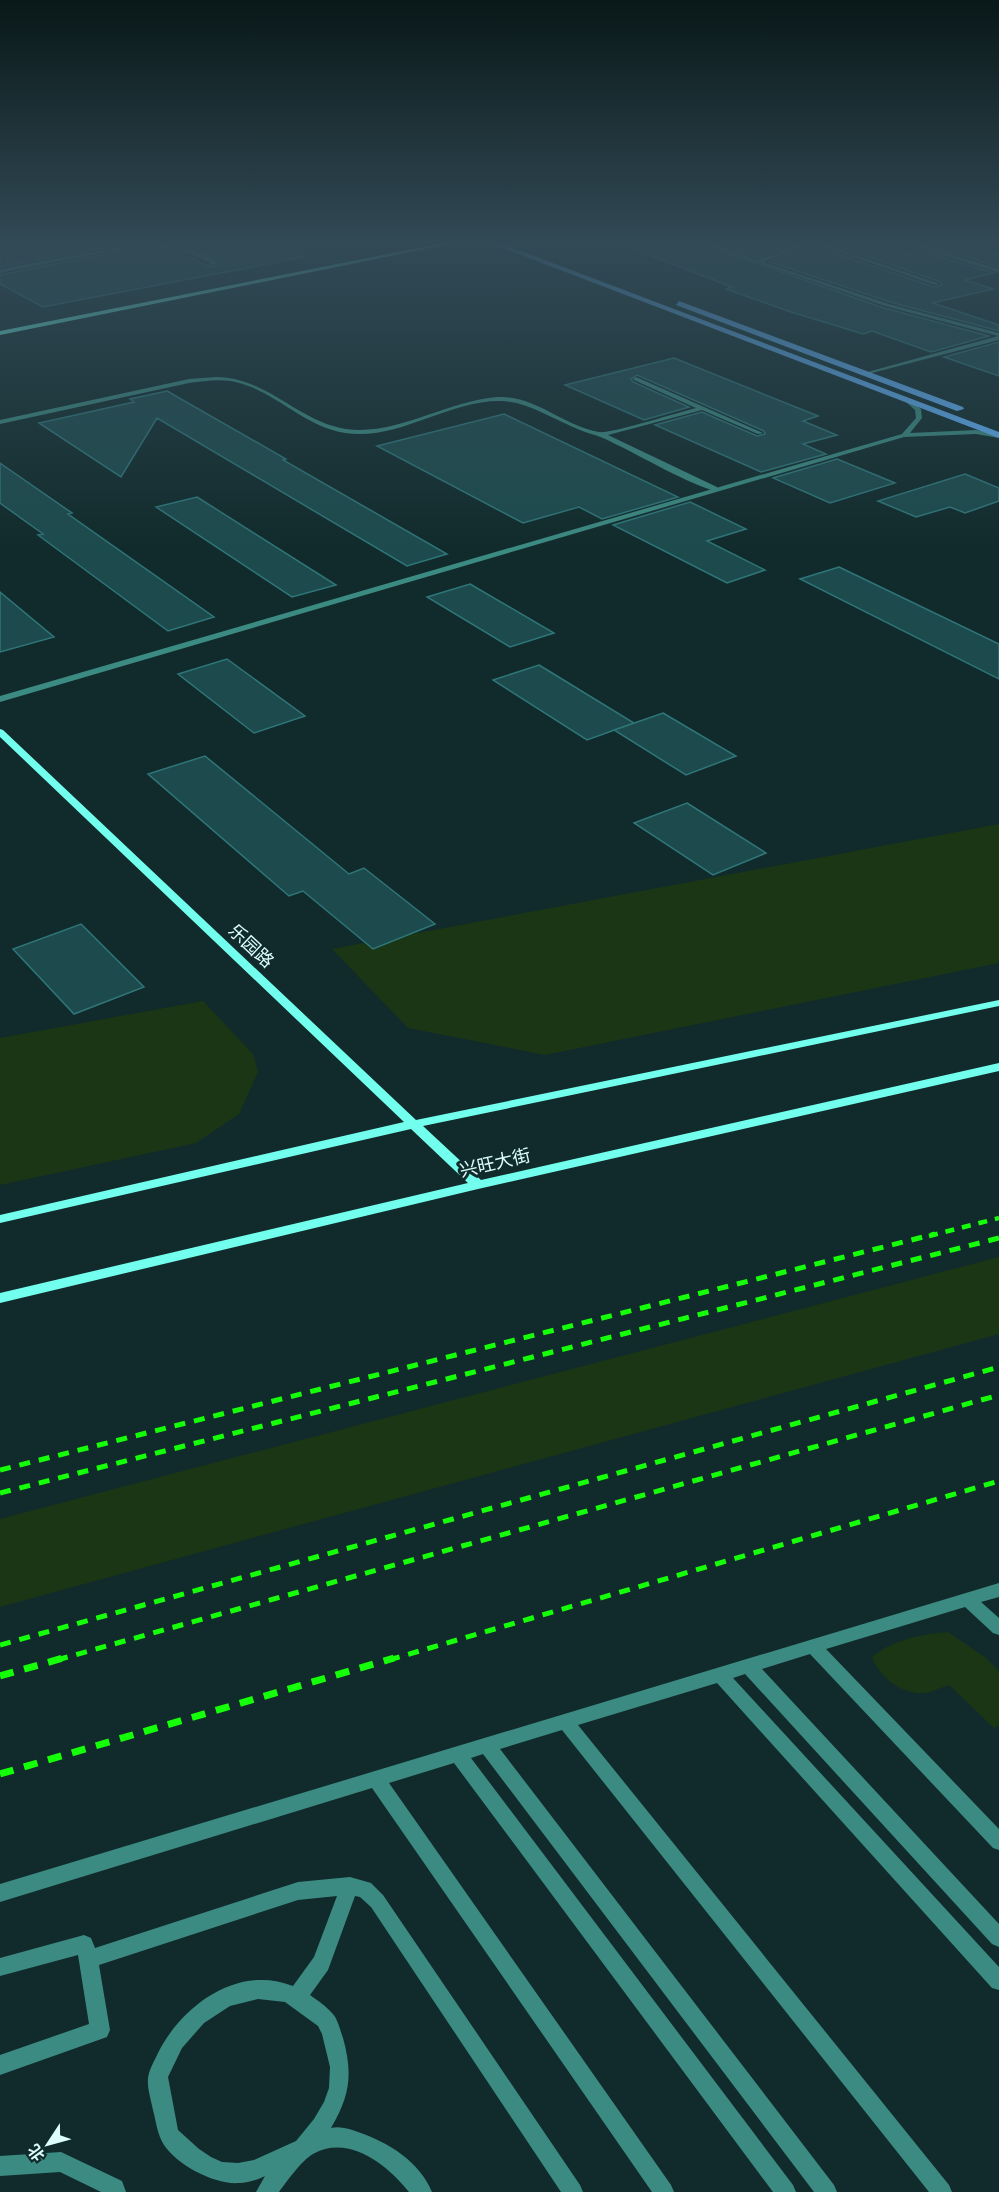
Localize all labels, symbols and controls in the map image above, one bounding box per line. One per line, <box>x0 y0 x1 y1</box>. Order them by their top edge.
street label: 乐园路 <box>224 920 278 972</box>
street label: 兴旺大街 <box>457 1144 533 1182</box>
north arrow <box>18 2114 78 2174</box>
text: 北 <box>24 2140 49 2165</box>

